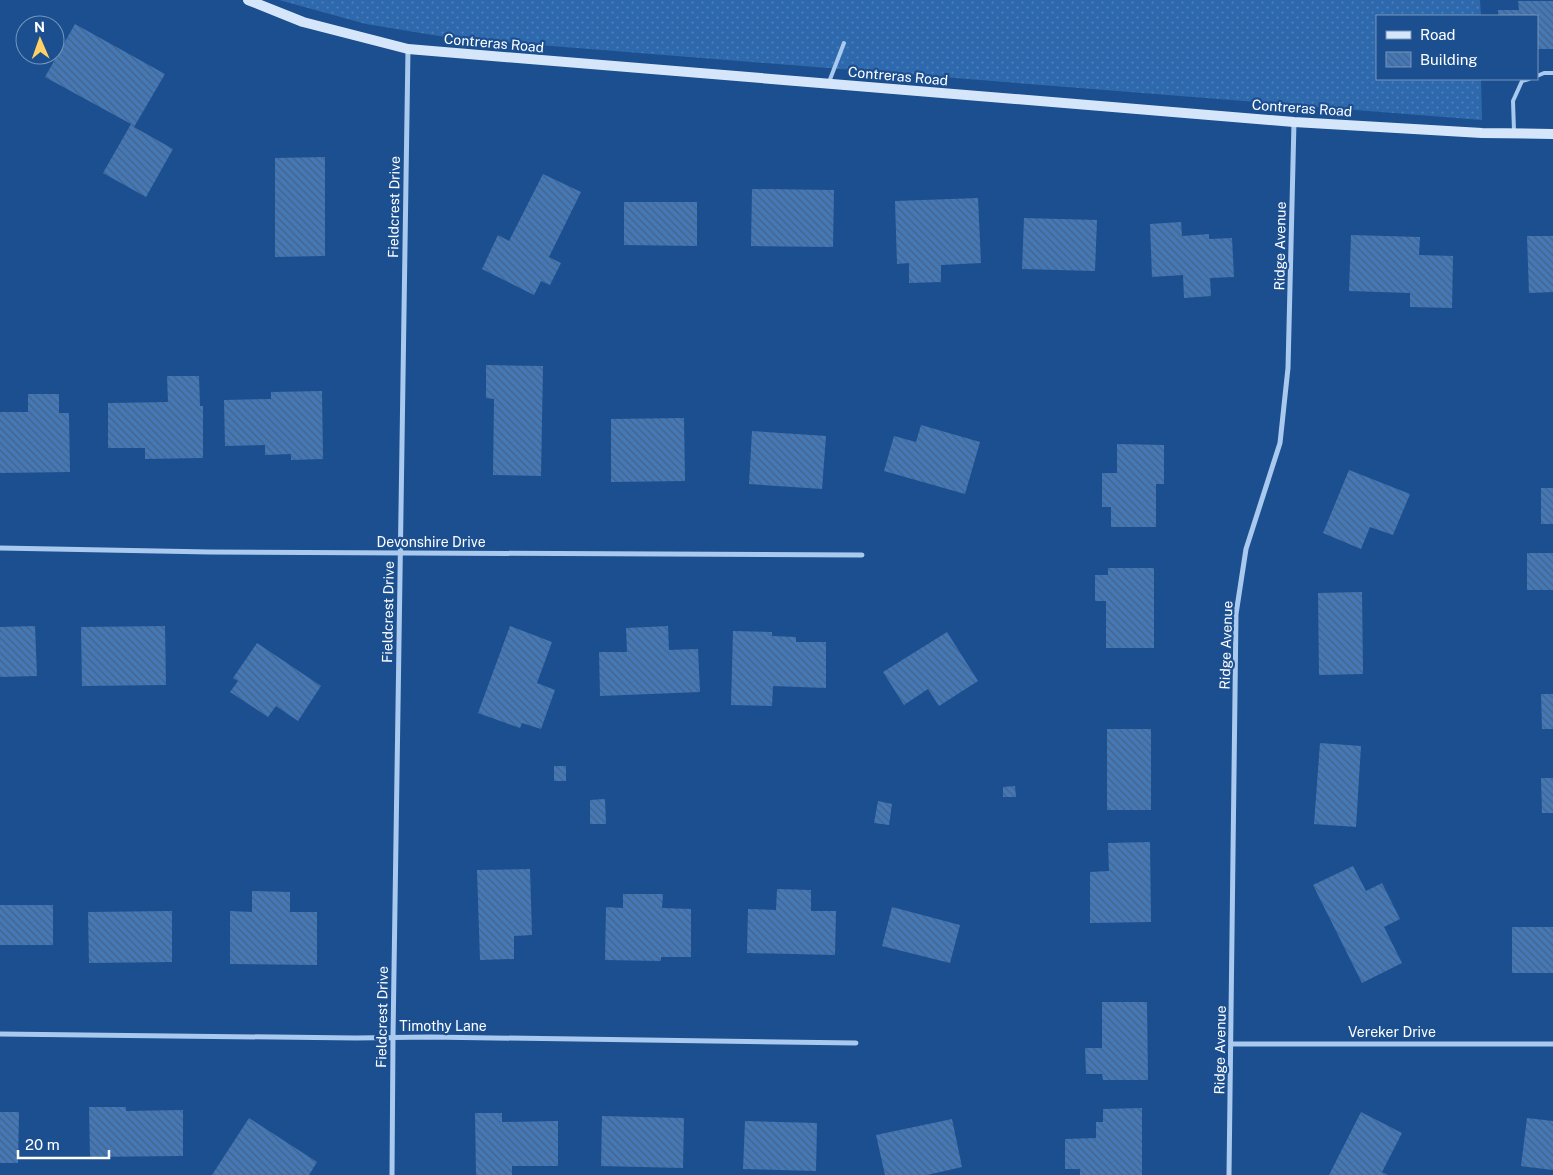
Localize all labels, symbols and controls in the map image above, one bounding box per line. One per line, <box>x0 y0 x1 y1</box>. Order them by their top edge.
north arrow <box>15 15 65 65</box>
legend <box>1376 15 1538 80</box>
text: N <box>34 19 45 35</box>
text: Road <box>1420 26 1456 43</box>
street label: Contreras Road <box>443 31 545 55</box>
text: Building <box>1420 51 1478 68</box>
street label: Contreras Road <box>847 64 949 88</box>
street label: Contreras Road <box>1251 97 1353 119</box>
street label: Fieldcrest Drive <box>385 156 403 258</box>
street label: Ridge Avenue <box>1271 201 1289 291</box>
street label: Devonshire Drive <box>376 534 486 550</box>
street label: Fieldcrest Drive <box>379 561 397 663</box>
street label: Ridge Avenue <box>1216 600 1236 690</box>
street label: Fieldcrest Drive <box>373 966 391 1068</box>
street label: Ridge Avenue <box>1211 1005 1229 1095</box>
street label: Timothy Lane <box>399 1018 487 1034</box>
street label: Vereker Drive <box>1348 1024 1436 1040</box>
scale bar <box>18 1128 109 1160</box>
text: 20 m <box>25 1136 60 1153</box>

